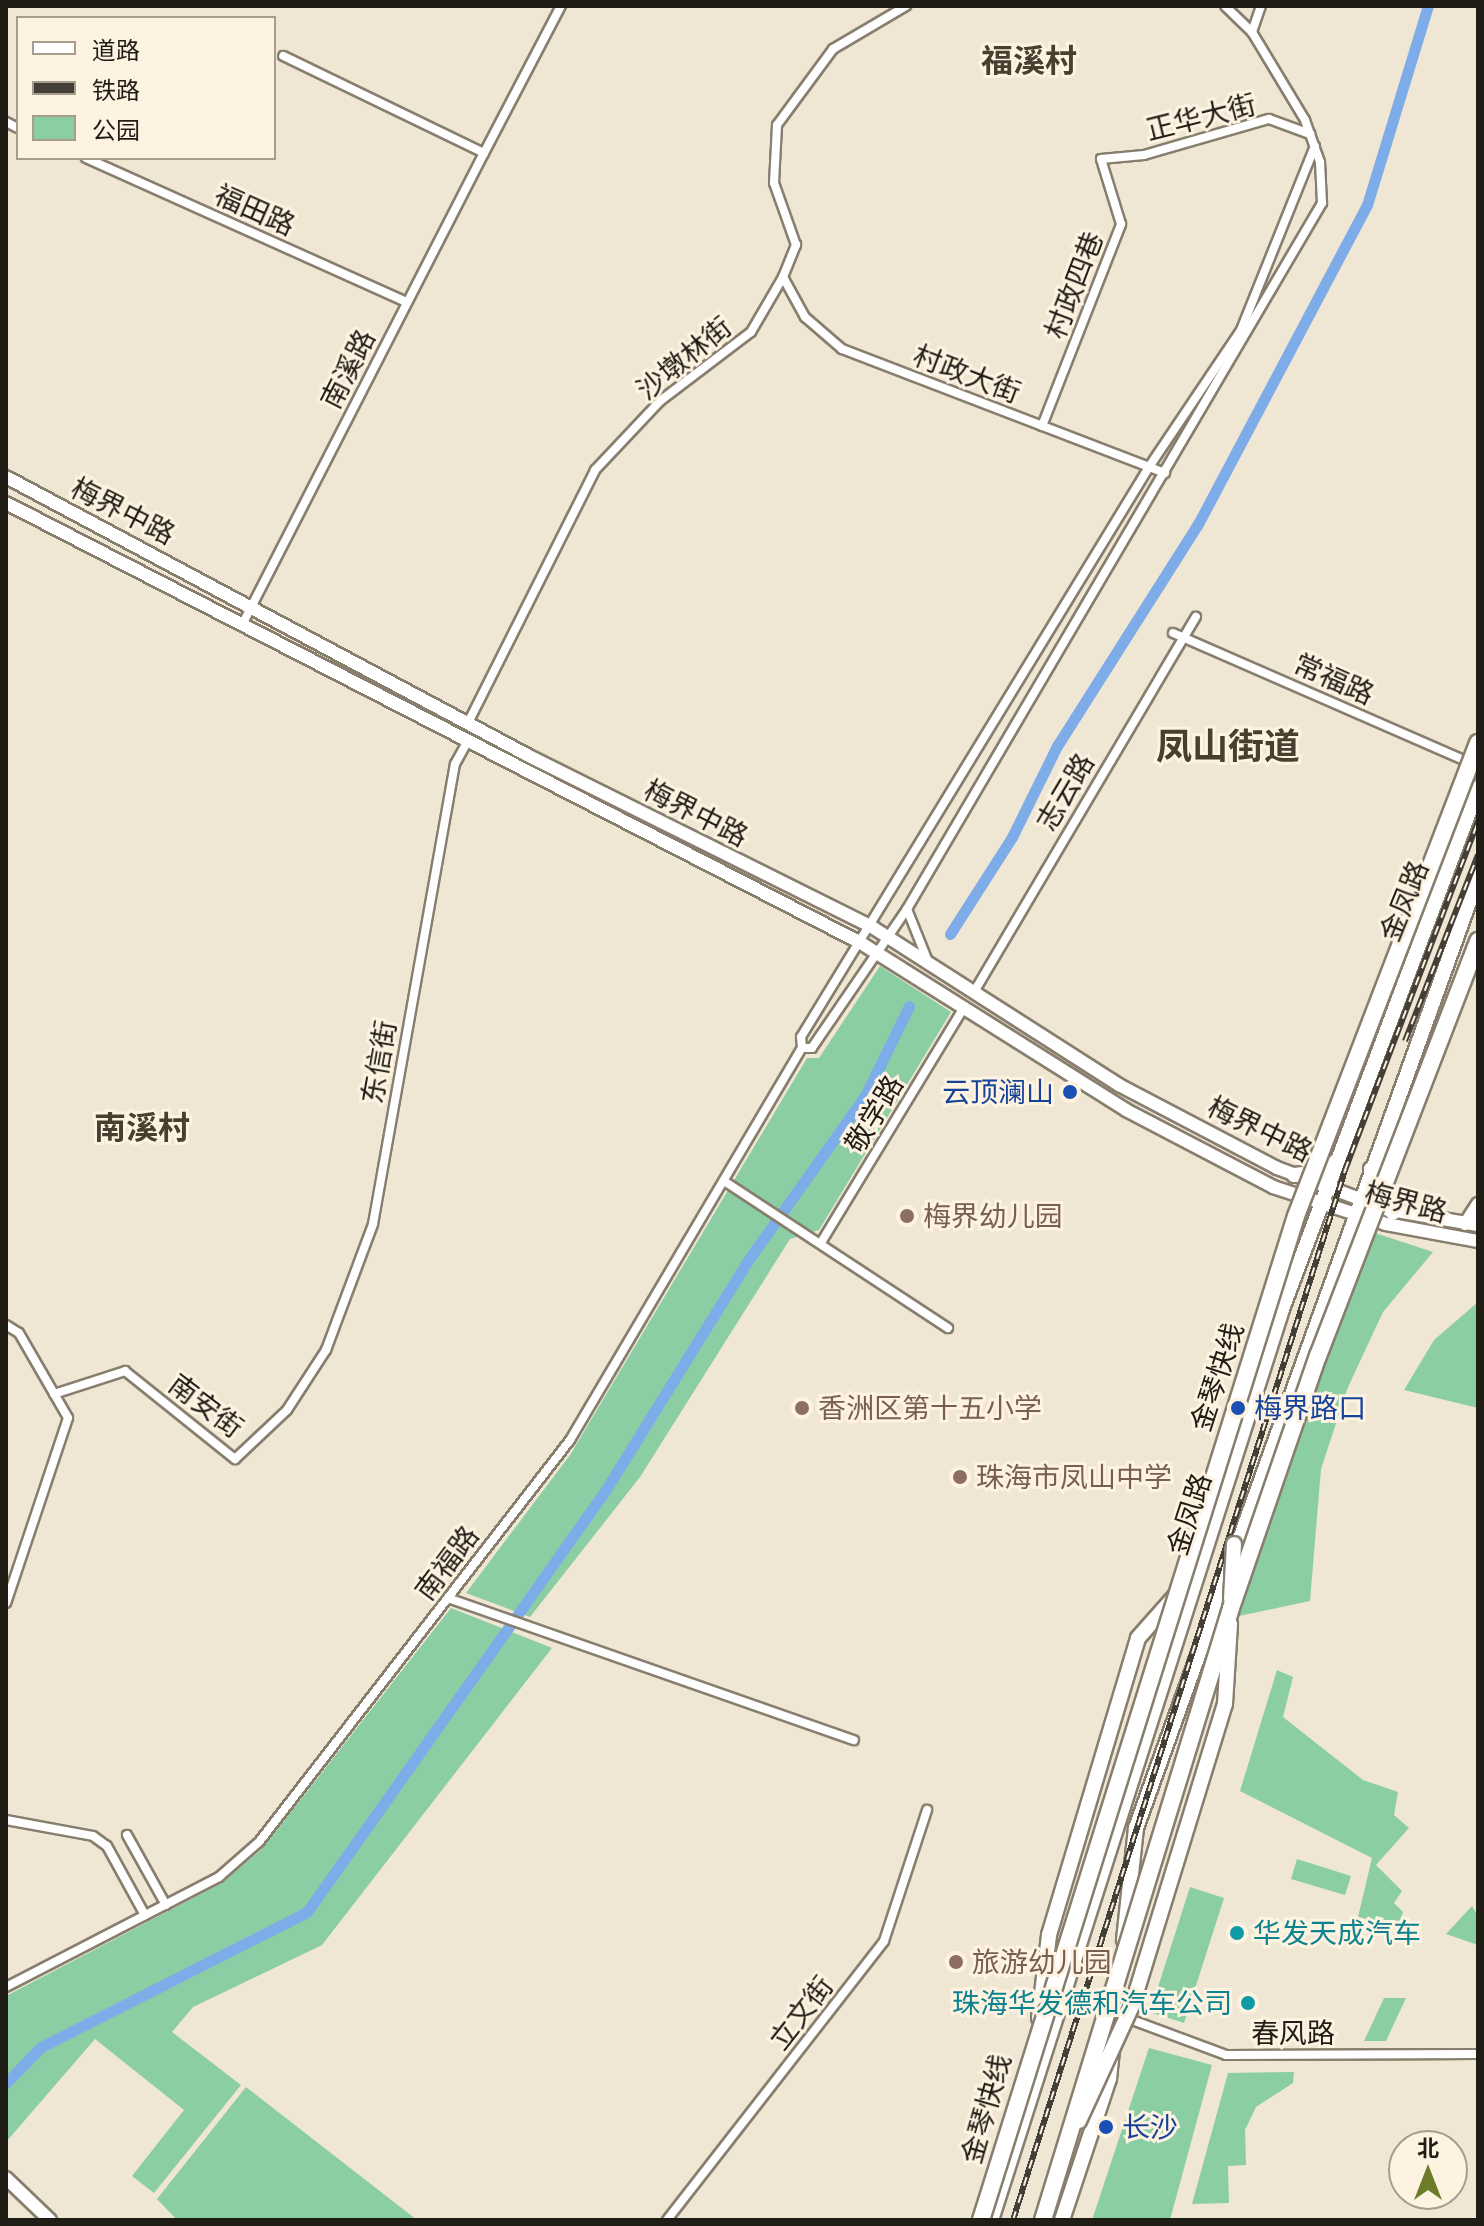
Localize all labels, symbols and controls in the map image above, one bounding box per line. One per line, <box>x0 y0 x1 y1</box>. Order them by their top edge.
legend <box>16 16 276 160</box>
text: 道路 <box>92 35 140 66</box>
district label: 福溪村 <box>981 41 1077 79</box>
text: 铁路 <box>92 75 140 106</box>
street label: 正华大街 <box>1143 87 1259 147</box>
text: 公园 <box>92 115 140 146</box>
street label: 福田路 <box>210 178 300 242</box>
street label: 村政四巷 <box>1038 227 1110 343</box>
street label: 沙墩林街 <box>630 310 738 406</box>
street label: 南溪路 <box>314 324 382 414</box>
street label: 村政大街 <box>909 338 1025 410</box>
street label: 梅界中路 <box>65 471 181 551</box>
street label: 常福路 <box>1289 647 1379 711</box>
district label: 凤山街道 <box>1156 724 1300 768</box>
street label: 志云路 <box>1029 747 1101 837</box>
street label: 梅界中路 <box>638 773 754 853</box>
street label: 金凤路 <box>1373 856 1435 946</box>
street label: 东信街 <box>355 1018 403 1106</box>
street label: 敬学路 <box>838 1069 910 1159</box>
place label: 云顶澜山 <box>942 1075 1054 1109</box>
marker: 云顶澜山 <box>1061 1083 1079 1101</box>
street label: 梅界中路 <box>1202 1089 1318 1169</box>
district label: 南溪村 <box>94 1108 190 1146</box>
street label: 梅界路 <box>1361 1175 1451 1229</box>
place label: 梅界幼儿园 <box>923 1199 1063 1233</box>
marker: 梅界幼儿园 <box>898 1207 916 1225</box>
street label: 金琴快线 <box>1184 1319 1250 1435</box>
street label: 南安街 <box>162 1367 250 1445</box>
place label: 香洲区第十五小学 <box>818 1391 1042 1425</box>
place label: 梅界路口 <box>1254 1391 1366 1425</box>
marker: 香洲区第十五小学 <box>793 1399 811 1417</box>
marker: 梅界路口 <box>1229 1399 1247 1417</box>
place label: 珠海市凤山中学 <box>976 1460 1172 1494</box>
marker: 珠海市凤山中学 <box>951 1468 969 1486</box>
street label: 金凤路 <box>1160 1469 1218 1559</box>
street label: 南福路 <box>408 1519 486 1607</box>
place label: 华发天成汽车 <box>1253 1916 1421 1950</box>
marker: 华发天成汽车 <box>1228 1924 1246 1942</box>
place label: 旅游幼儿园 <box>972 1945 1112 1979</box>
marker: 旅游幼儿园 <box>947 1953 965 1971</box>
street label: 立文街 <box>762 1970 840 2056</box>
place label: 珠海华发德和汽车公司 <box>952 1986 1232 2020</box>
marker: 珠海华发德和汽车公司 <box>1239 1994 1257 2012</box>
street label: 春风路 <box>1251 2016 1335 2050</box>
street label: 金琴快线 <box>954 2051 1018 2167</box>
place label: 长沙 <box>1122 2110 1178 2144</box>
marker: 长沙 <box>1097 2118 1115 2136</box>
north arrow <box>1388 2130 1468 2210</box>
text: 北 <box>1417 2134 1439 2162</box>

